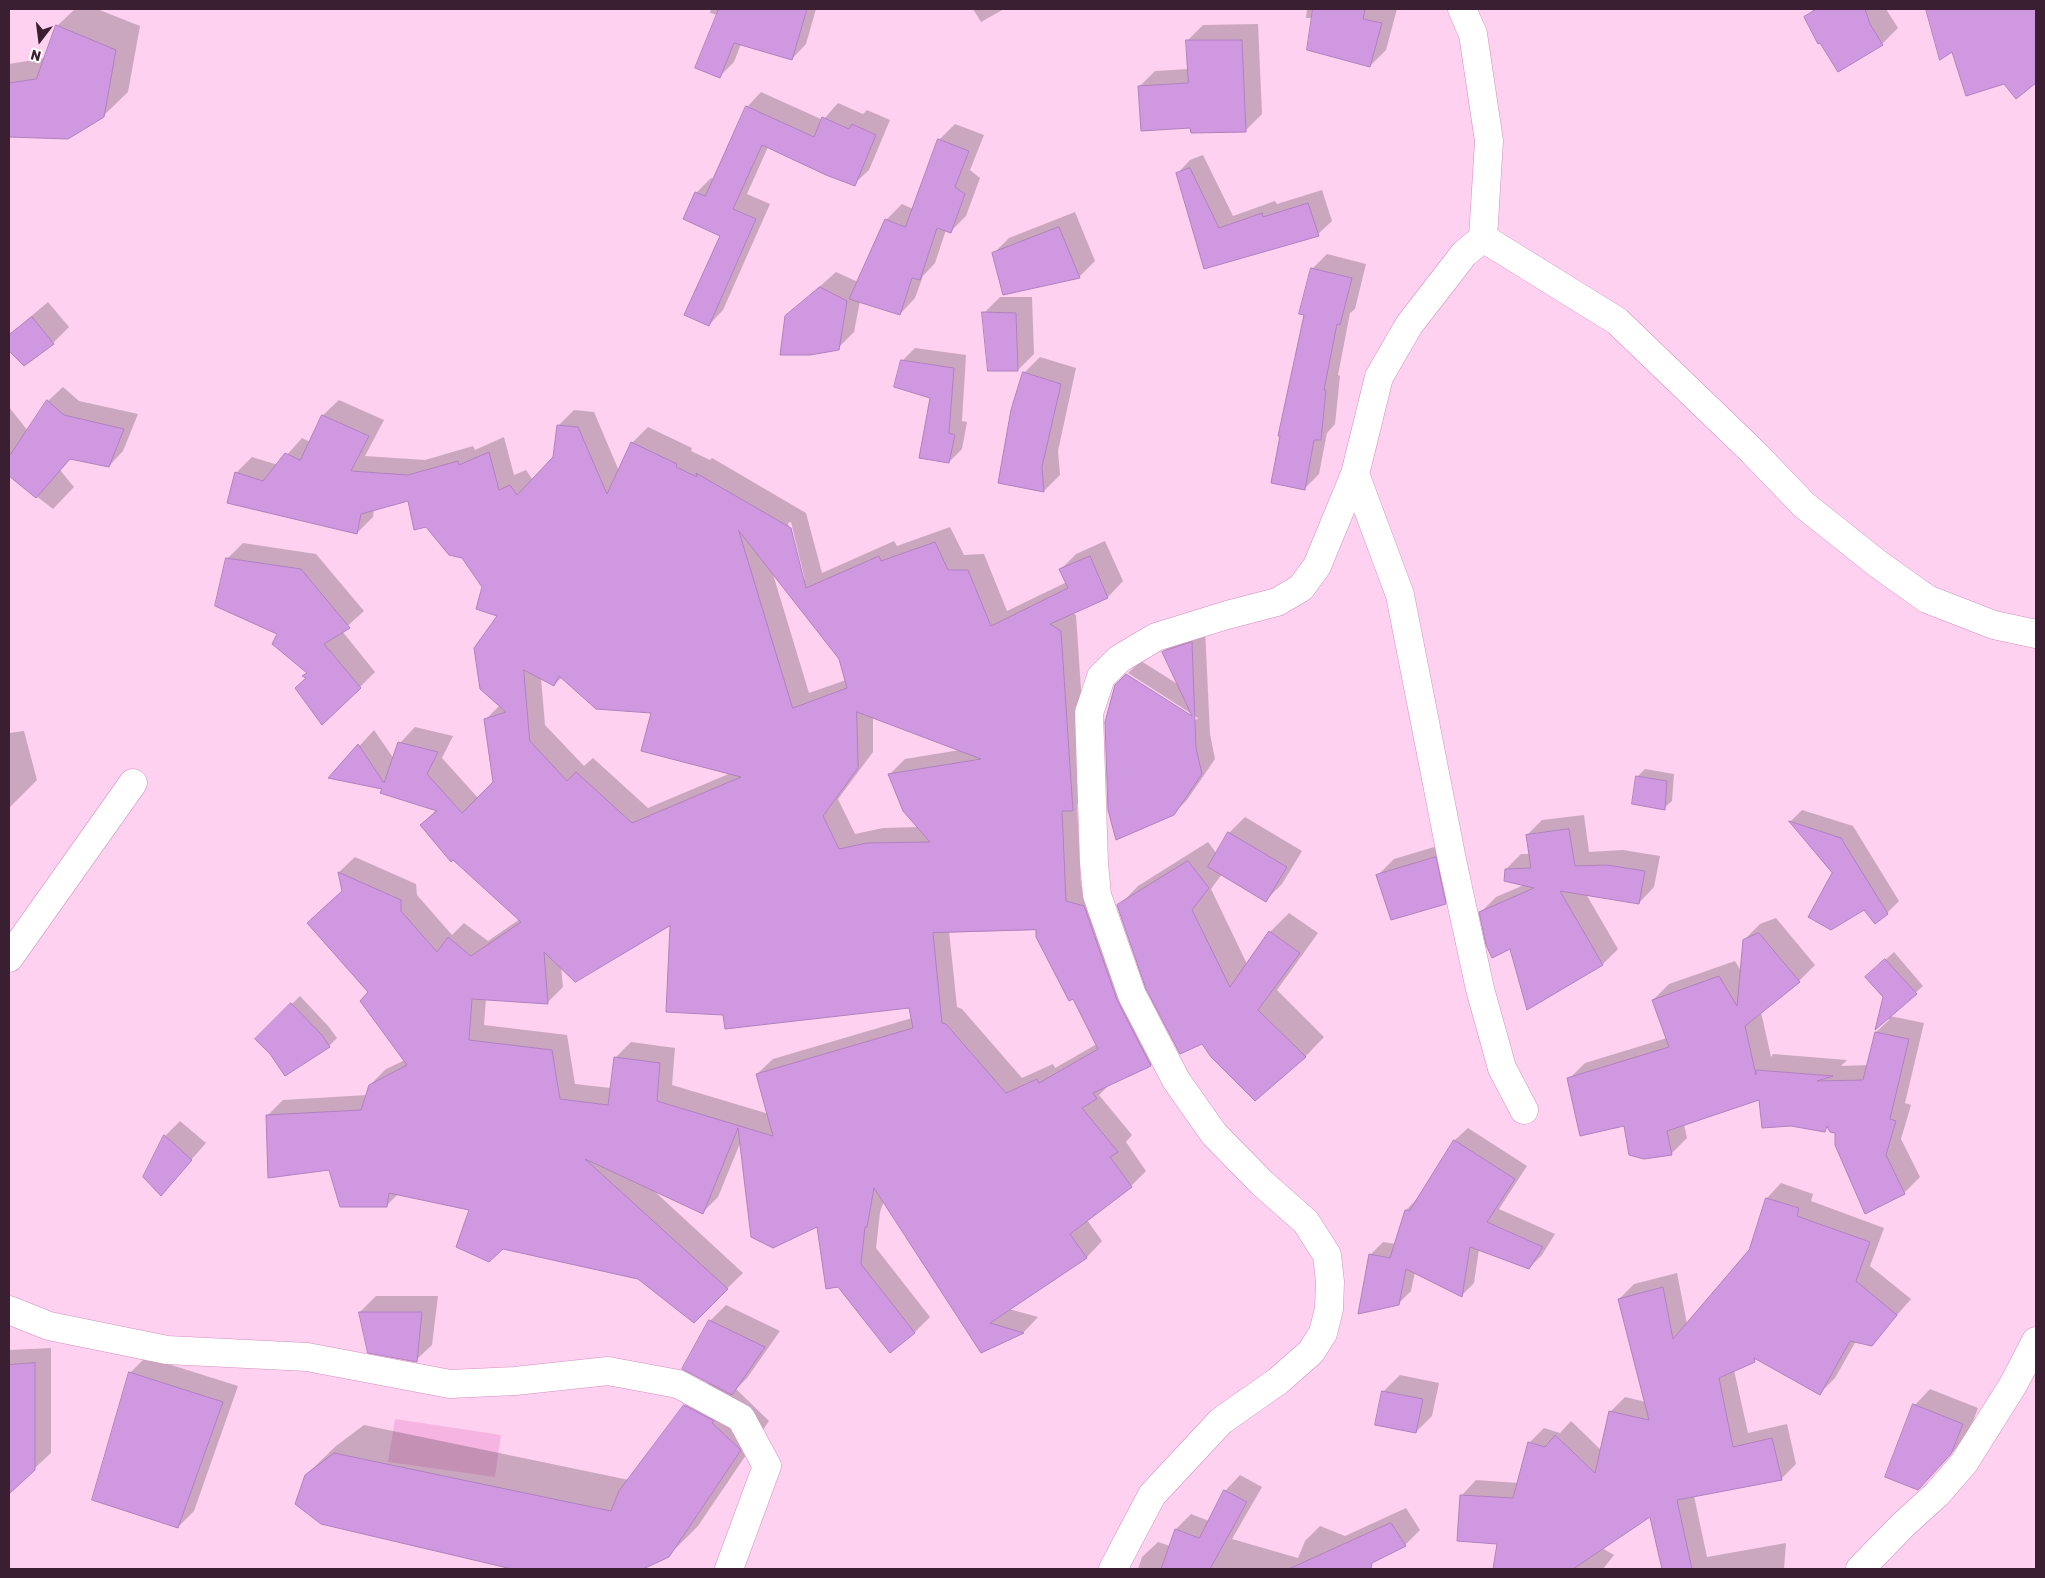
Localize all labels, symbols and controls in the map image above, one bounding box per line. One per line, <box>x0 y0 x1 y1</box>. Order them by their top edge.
north arrow <box>15 15 65 65</box>
text: N <box>29 45 43 64</box>

